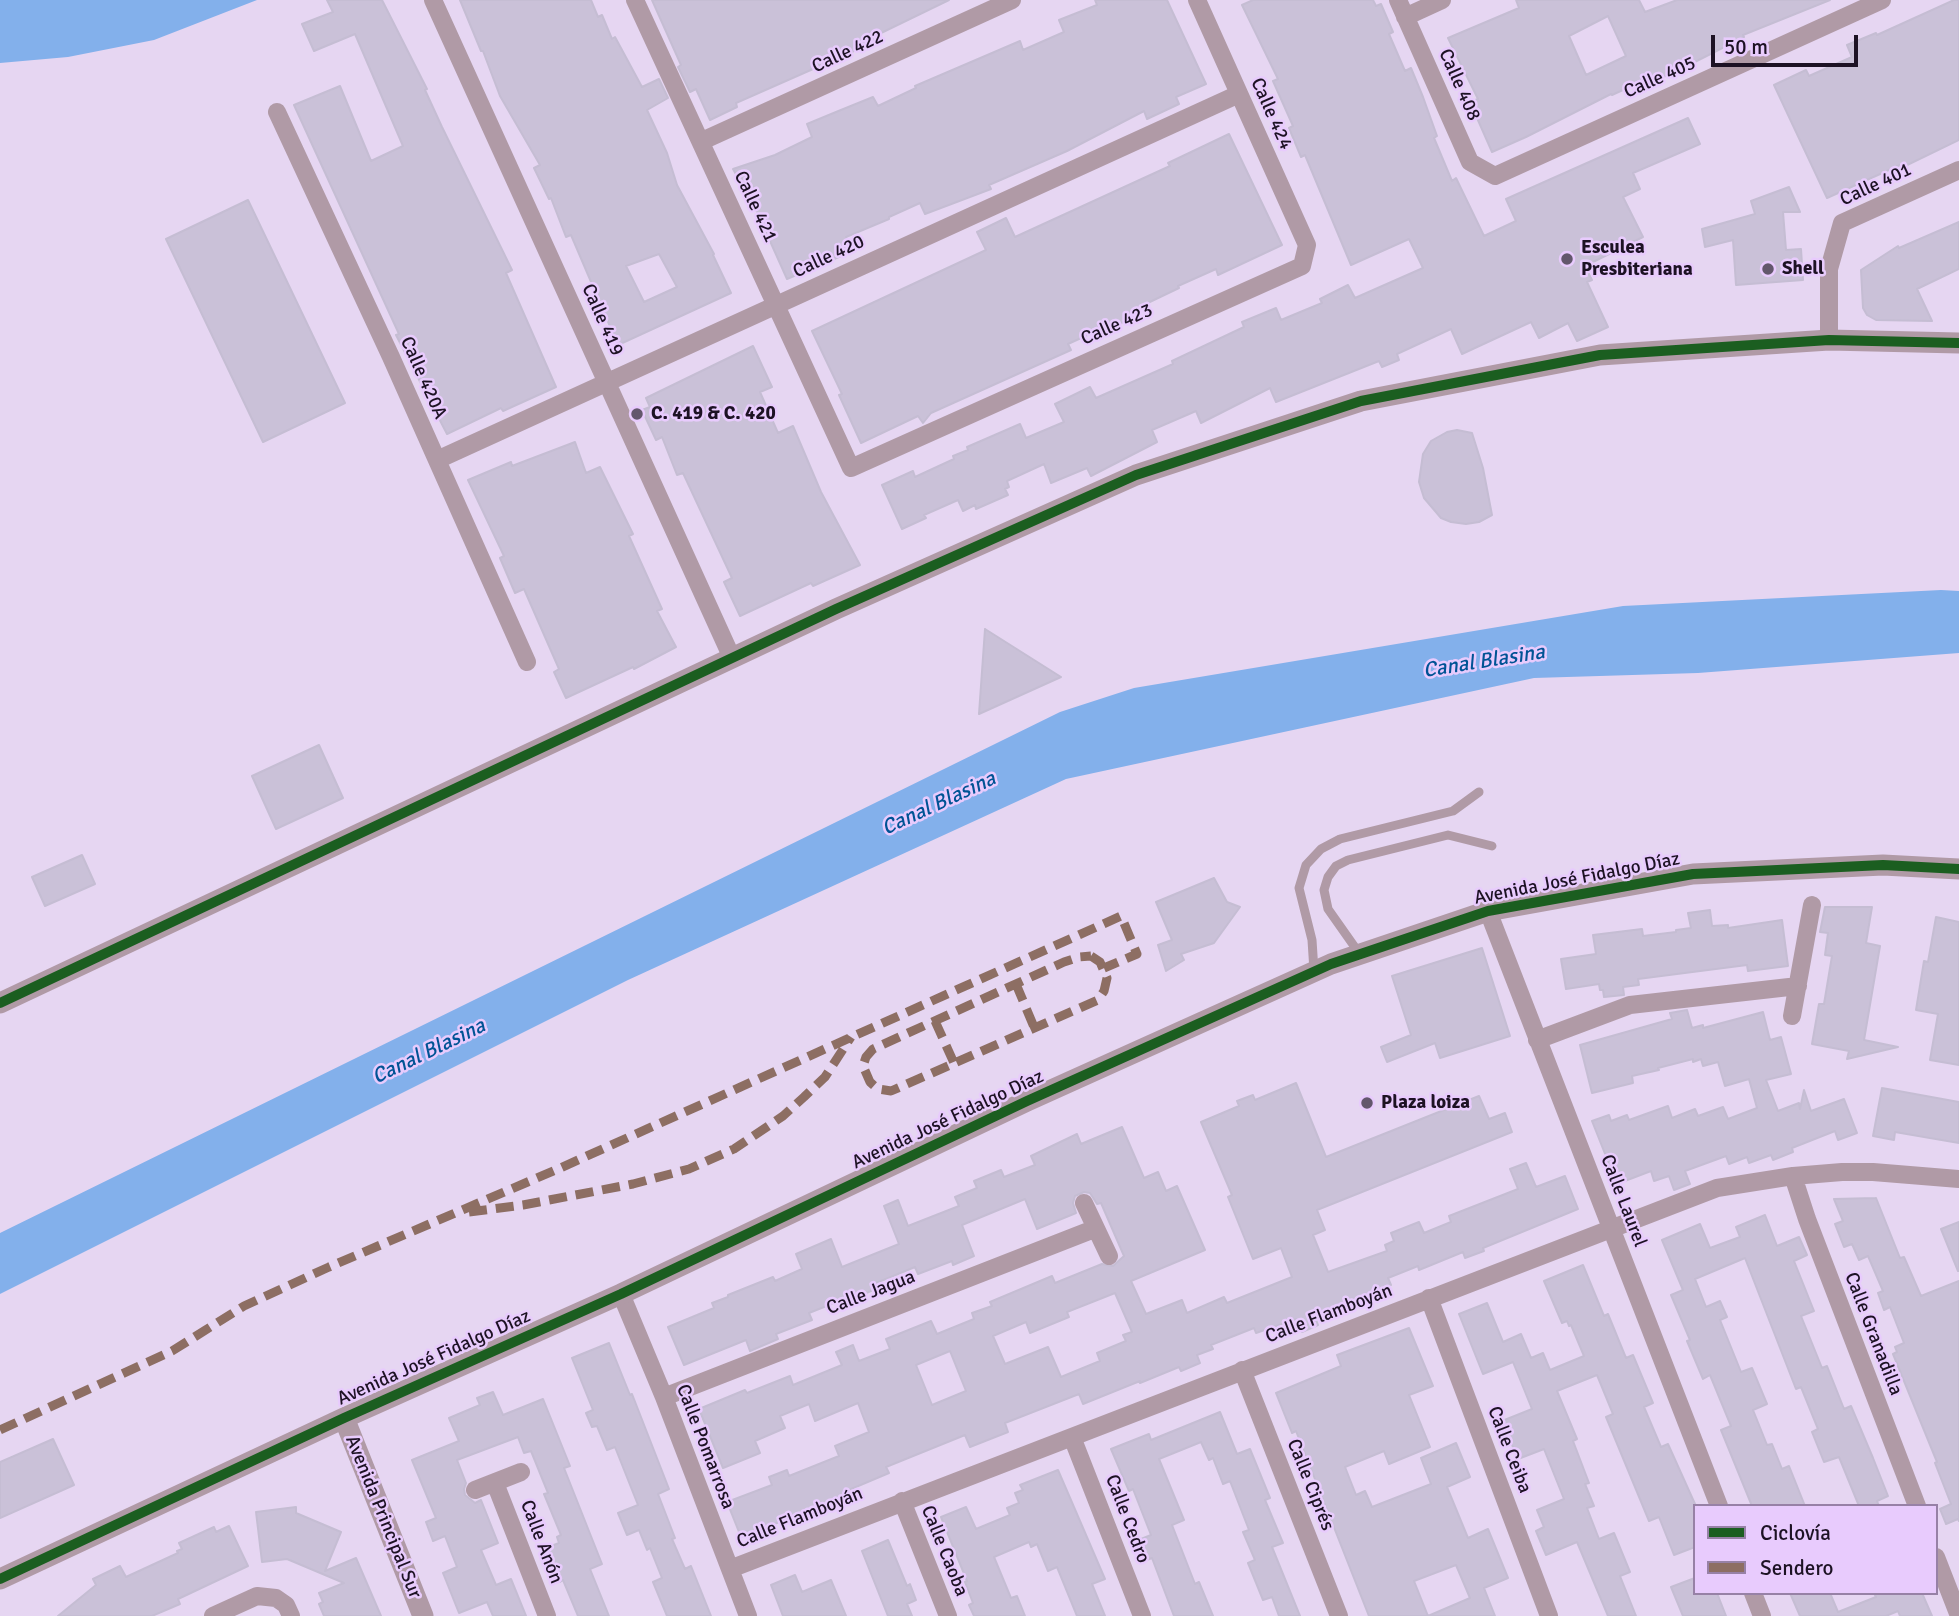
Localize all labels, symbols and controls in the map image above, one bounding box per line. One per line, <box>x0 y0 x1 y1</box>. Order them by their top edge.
scale bar <box>1714 21 1861 65</box>
street label: Calle 422 <box>809 26 887 78</box>
text: 50 m <box>1724 34 1768 60</box>
street label: Calle 408 <box>1433 46 1485 124</box>
street label: Calle 405 <box>1621 52 1699 104</box>
street label: Calle 424 <box>1245 75 1297 153</box>
street label: Calle 401 <box>1837 159 1915 211</box>
street label: Calle 421 <box>729 168 781 246</box>
street label: Calle 420 <box>790 231 868 283</box>
place label: Esculea Presbiteriana <box>1581 237 1693 281</box>
marker: Esculea Presbiteriana <box>1559 251 1575 267</box>
place label: Shell <box>1782 258 1824 280</box>
marker: Shell <box>1760 261 1776 277</box>
street label: Calle 419 <box>576 281 628 359</box>
street label: Calle 423 <box>1078 299 1156 351</box>
street label: Calle 420A <box>395 333 451 423</box>
place label: C. 419 & C. 420 <box>651 403 776 425</box>
marker: C. 419 & C. 420 <box>629 406 645 422</box>
water label: Canal Blasina <box>1421 640 1547 684</box>
water label: Canal Blasina <box>878 767 1000 841</box>
street label: Avenida José Fidalgo Díaz <box>1472 848 1682 910</box>
water label: Canal Blasina <box>368 1014 490 1090</box>
street label: Avenida José Fidalgo Díaz <box>849 1066 1047 1174</box>
place label: Plaza loiza <box>1381 1092 1470 1114</box>
marker: Plaza loiza <box>1359 1095 1375 1111</box>
street label: Calle Laurel <box>1595 1152 1651 1250</box>
street label: Calle Jagua <box>823 1266 919 1320</box>
street label: Calle Granadilla <box>1839 1269 1907 1399</box>
street label: Calle Flamboyán <box>1262 1279 1396 1349</box>
street label: Avenida José Fidalgo Díaz <box>334 1305 534 1411</box>
street label: Calle Pomarrosa <box>671 1381 739 1513</box>
street label: Calle Ceiba <box>1482 1403 1536 1497</box>
street label: Avenida Principal Sur <box>340 1432 426 1602</box>
street label: Calle Ciprés <box>1281 1436 1339 1534</box>
street label: Calle Cedro <box>1100 1472 1154 1566</box>
street label: Calle Flamboyán <box>734 1482 866 1554</box>
street label: Calle Anón <box>515 1497 567 1587</box>
street label: Calle Caoba <box>915 1502 973 1600</box>
legend <box>1693 1504 1938 1595</box>
text: Ciclovía <box>1760 1520 1831 1546</box>
text: Sendero <box>1760 1555 1834 1581</box>

